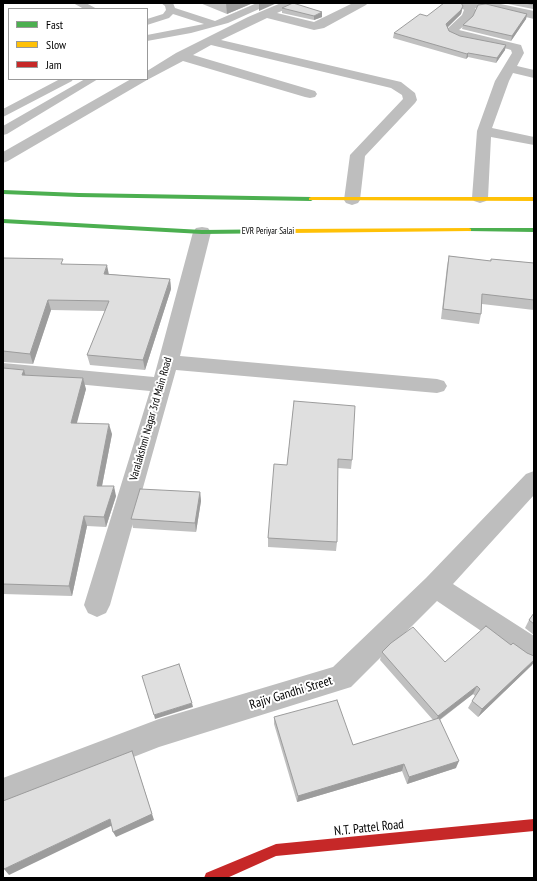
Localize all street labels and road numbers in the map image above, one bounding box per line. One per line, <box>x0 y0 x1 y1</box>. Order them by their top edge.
street label: EVR Periyar Salai <box>242 226 294 236</box>
street label: Varalakshmi Nagar 3rd Main Road <box>127 356 175 482</box>
street label: Rajiv Gandhi Street <box>248 673 334 713</box>
street label: N.T. Pattel Road <box>333 817 405 839</box>

